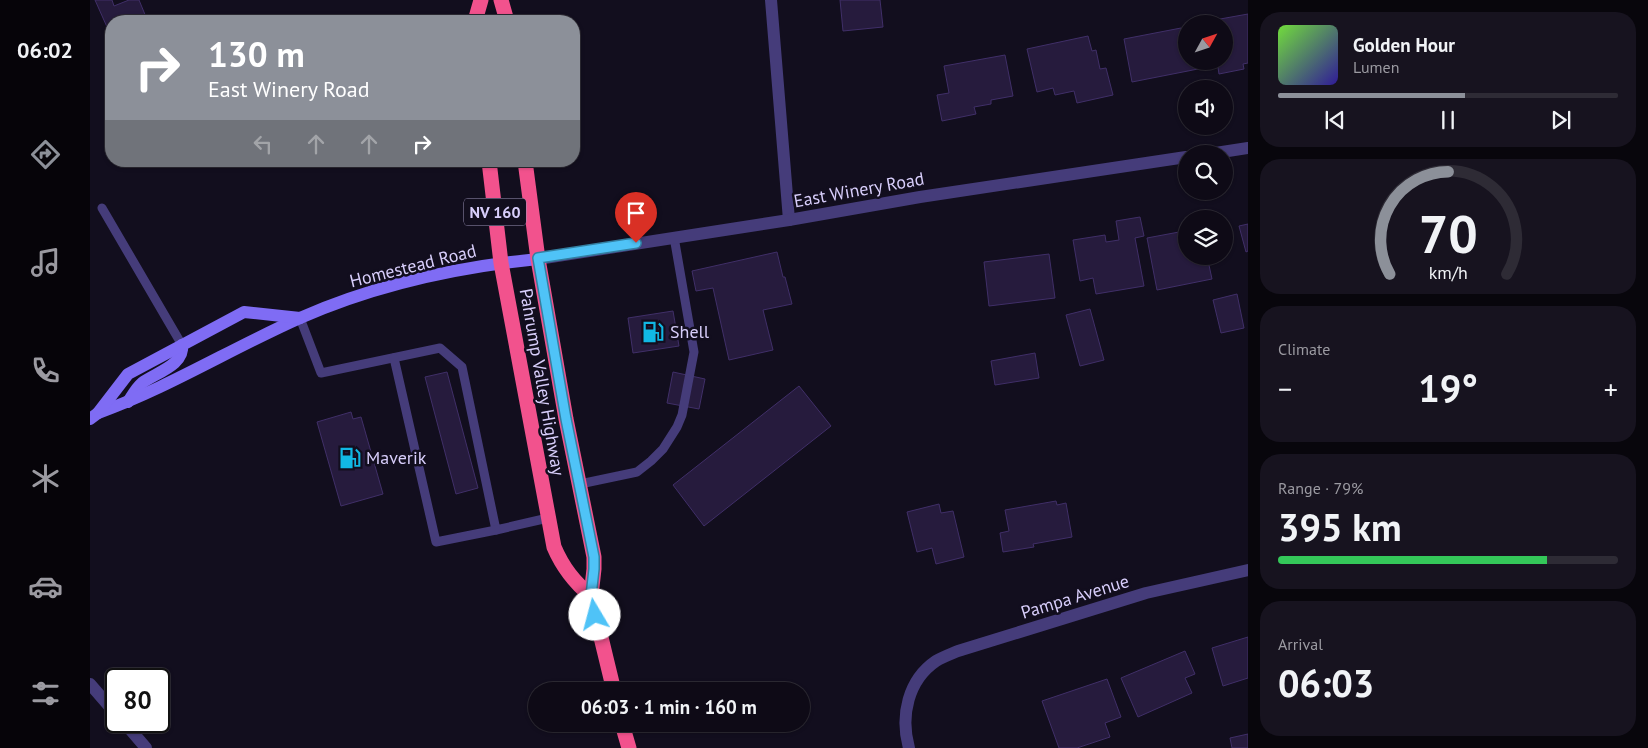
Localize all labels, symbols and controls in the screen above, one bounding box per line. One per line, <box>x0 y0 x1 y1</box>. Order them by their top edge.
north arrow <box>1178 15 1232 70</box>
map controls <box>1178 15 1233 265</box>
text: 130 m <box>208 31 305 77</box>
text: Golden Hour <box>1353 33 1455 57</box>
icon: right <box>125 35 190 100</box>
text: 06:02 <box>17 36 73 64</box>
text: Lumen <box>1353 57 1399 77</box>
text: East Winery Road <box>208 75 370 103</box>
button: sound <box>1178 80 1233 135</box>
icon: previous <box>1321 106 1349 134</box>
icon: pause <box>1434 106 1462 134</box>
icon: next <box>1547 106 1575 134</box>
icon: left <box>249 130 277 158</box>
icon: ahead <box>302 130 330 158</box>
icon: ahead <box>355 130 383 158</box>
icon: right <box>408 130 436 158</box>
icon: directions <box>28 137 63 172</box>
button: search <box>1178 145 1233 200</box>
street label: East Winery Road <box>792 167 926 212</box>
pin <box>615 192 657 243</box>
road number: NV 160 <box>464 198 526 226</box>
icon: arrive <box>622 199 650 227</box>
text: 70 <box>1419 200 1477 267</box>
button: layers <box>1178 210 1233 265</box>
street label: Homestead Road <box>347 239 479 292</box>
icon: music <box>28 245 63 280</box>
text: km/h <box>1428 261 1468 284</box>
street label: Pahrump Valley Highway <box>515 287 570 478</box>
fuel station icon: Shell <box>640 319 666 345</box>
place label: Shell <box>670 320 710 343</box>
text: Climate <box>1278 339 1330 359</box>
icon: phone <box>28 353 63 388</box>
text: 19° <box>1418 363 1478 412</box>
text: − <box>1278 370 1292 407</box>
text: + <box>1604 370 1618 407</box>
fuel station icon: Maverik <box>337 445 363 471</box>
place label: Maverik <box>366 446 427 469</box>
icon: climate <box>28 461 63 496</box>
text: Range · 79% <box>1278 478 1363 498</box>
text: 395 km <box>1278 502 1402 551</box>
icon: car <box>28 569 63 604</box>
street label: Pampa Avenue <box>1018 569 1132 624</box>
position arrow <box>568 588 620 640</box>
text: Arrival <box>1278 634 1323 654</box>
text: 06:03 <box>1278 658 1374 707</box>
speed limit sign: 80 <box>105 668 170 733</box>
icon: filters <box>28 676 63 711</box>
text: 06:03 · 1 min · 160 m <box>581 695 757 719</box>

